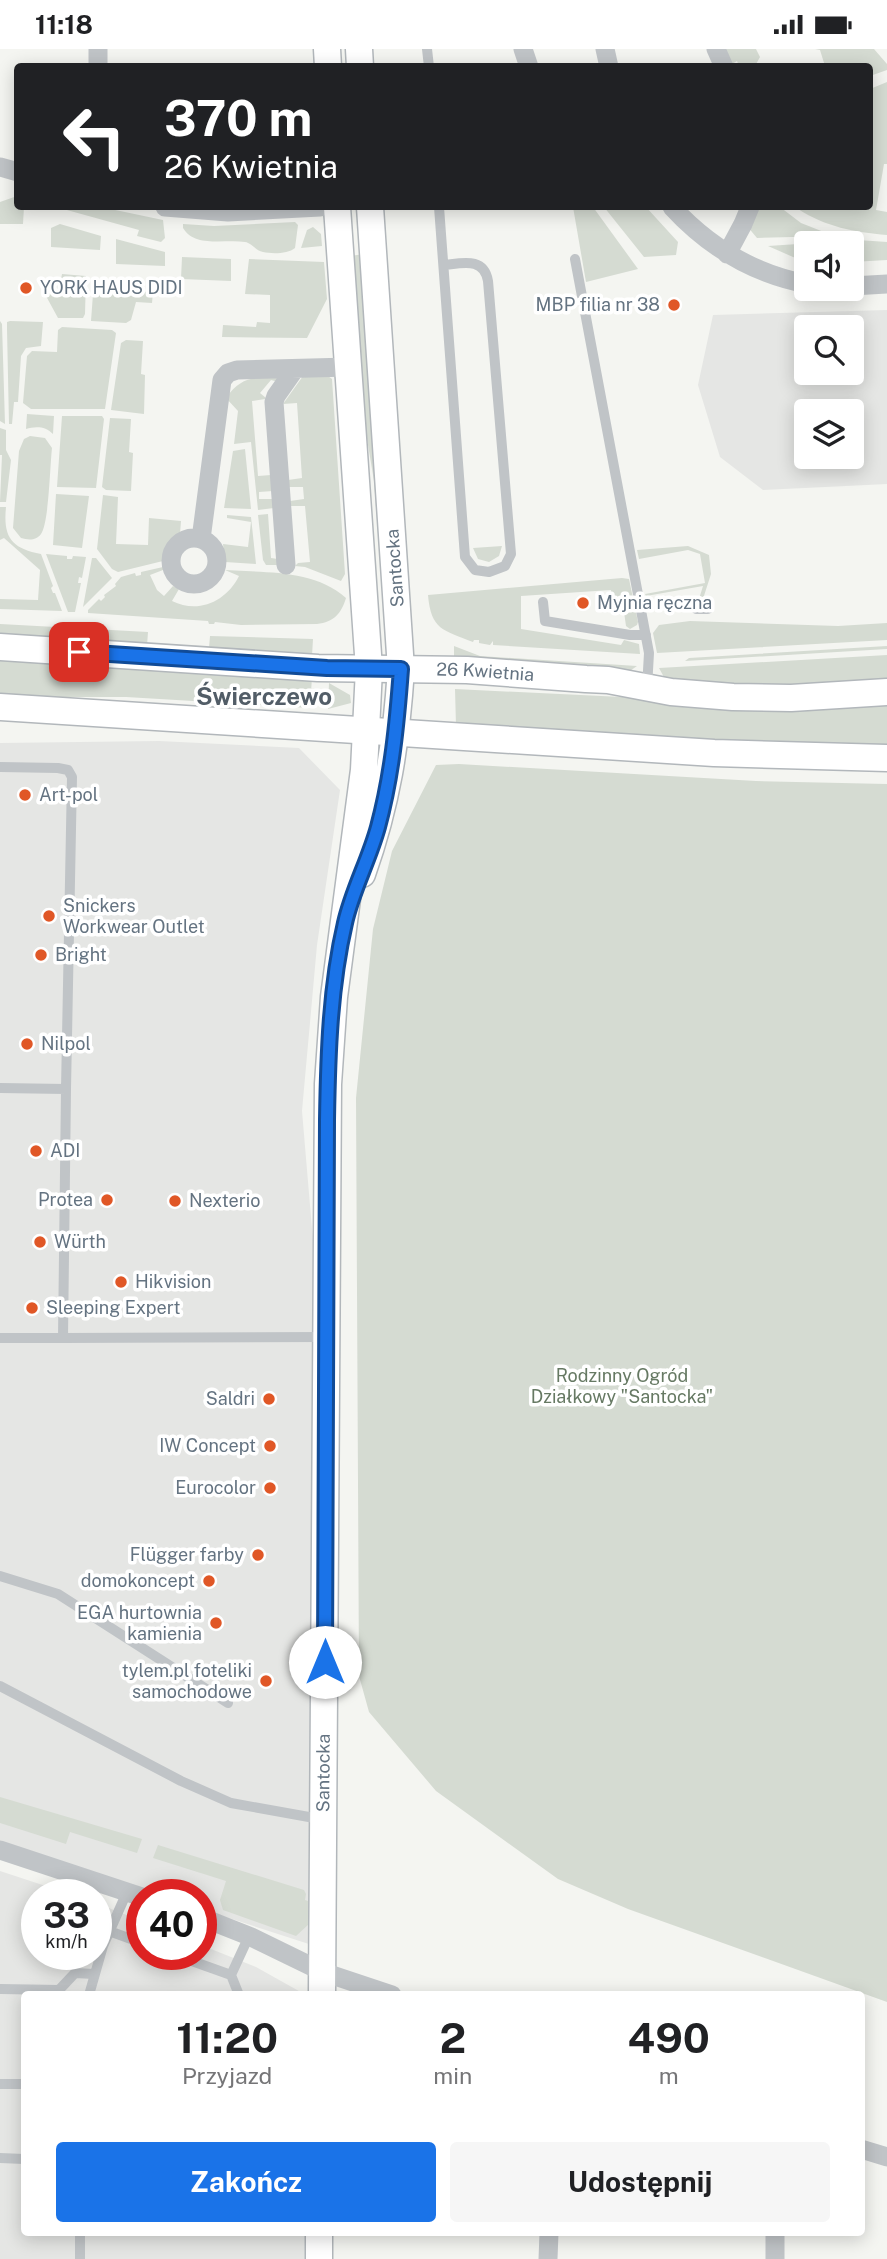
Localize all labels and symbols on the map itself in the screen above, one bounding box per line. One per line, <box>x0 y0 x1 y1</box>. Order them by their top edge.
place label: YORK HAUS DIDI <box>40 277 183 298</box>
marker: YORK HAUS DIDI <box>18 280 34 296</box>
place label: MBP filia nr 38 <box>536 294 660 315</box>
marker: MBP filia nr 38 <box>666 297 682 313</box>
street label: Santocka <box>381 528 408 608</box>
place label: Myjnia ręczna <box>597 592 712 613</box>
marker: Myjnia ręczna <box>575 595 591 611</box>
pin <box>49 622 109 682</box>
street label: 26 Kwietnia <box>436 659 535 685</box>
district label: Świerczewo <box>196 681 332 710</box>
place label: Art-pol <box>39 784 98 805</box>
marker: Art-pol <box>17 787 33 803</box>
place label: Snickers Workwear Outlet <box>63 895 205 937</box>
marker: Snickers Workwear Outlet <box>41 908 57 924</box>
place label: Bright <box>55 944 107 965</box>
marker: Bright <box>33 947 49 963</box>
place label: Nilpol <box>41 1033 91 1054</box>
marker: Nilpol <box>19 1036 35 1052</box>
place label: ADI <box>50 1140 80 1161</box>
marker: ADI <box>28 1143 44 1159</box>
place label: Protea <box>38 1189 93 1210</box>
place label: Nexterio <box>189 1190 260 1211</box>
marker: Protea <box>99 1192 115 1208</box>
marker: Nexterio <box>167 1193 183 1209</box>
place label: Würth <box>54 1231 106 1252</box>
marker: Würth <box>32 1234 48 1250</box>
place label: Hikvision <box>135 1271 211 1292</box>
marker: Hikvision <box>113 1274 129 1290</box>
place label: Sleeping Expert <box>46 1297 181 1318</box>
marker: Sleeping Expert <box>24 1300 40 1316</box>
park label: Rodzinny Ogród Działkowy "Santocka" <box>531 1365 713 1407</box>
place label: Saldri <box>206 1388 255 1409</box>
marker: Saldri <box>261 1391 277 1407</box>
place label: IW Concept <box>159 1435 256 1456</box>
marker: IW Concept <box>262 1438 278 1454</box>
place label: Eurocolor <box>175 1477 256 1498</box>
marker: Eurocolor <box>262 1480 278 1496</box>
place label: Flügger farby <box>130 1544 244 1565</box>
marker: Flügger farby <box>250 1547 266 1563</box>
place label: domokoncept <box>81 1570 195 1591</box>
marker: domokoncept <box>201 1573 217 1589</box>
place label: EGA hurtownia kamienia <box>77 1602 202 1644</box>
marker: EGA hurtownia kamienia <box>208 1615 224 1631</box>
position arrow <box>288 1625 362 1699</box>
place label: tylem.pl foteliki samochodowe <box>122 1660 252 1702</box>
marker: tylem.pl foteliki samochodowe <box>258 1673 274 1689</box>
street label: Santocka <box>312 1734 334 1812</box>
speed limit sign: 40 <box>126 1879 217 1970</box>

